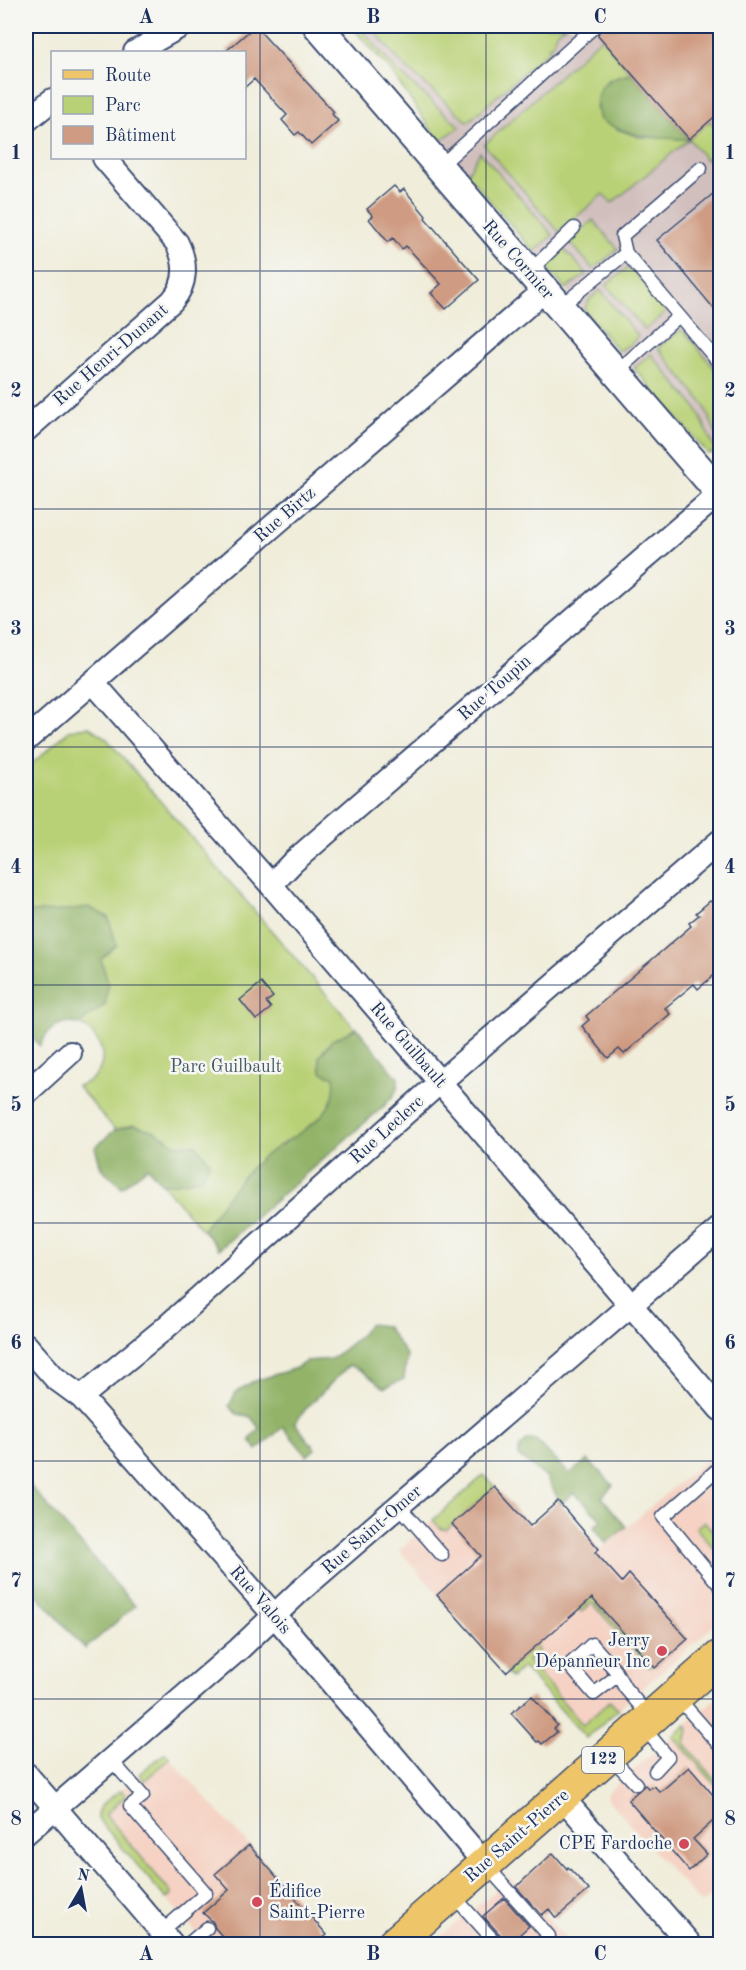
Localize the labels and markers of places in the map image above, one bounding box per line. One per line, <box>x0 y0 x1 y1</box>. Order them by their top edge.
place label: Jerry Dépanneur Inc <box>535 1632 650 1671</box>
marker: Jerry Dépanneur Inc <box>655 1644 669 1658</box>
place label: CPE Fardoche <box>559 1835 672 1853</box>
marker: CPE Fardoche <box>677 1837 691 1851</box>
place label: Édifice Saint-Pierre <box>269 1879 365 1922</box>
marker: Édifice Saint-Pierre <box>250 1895 264 1909</box>

